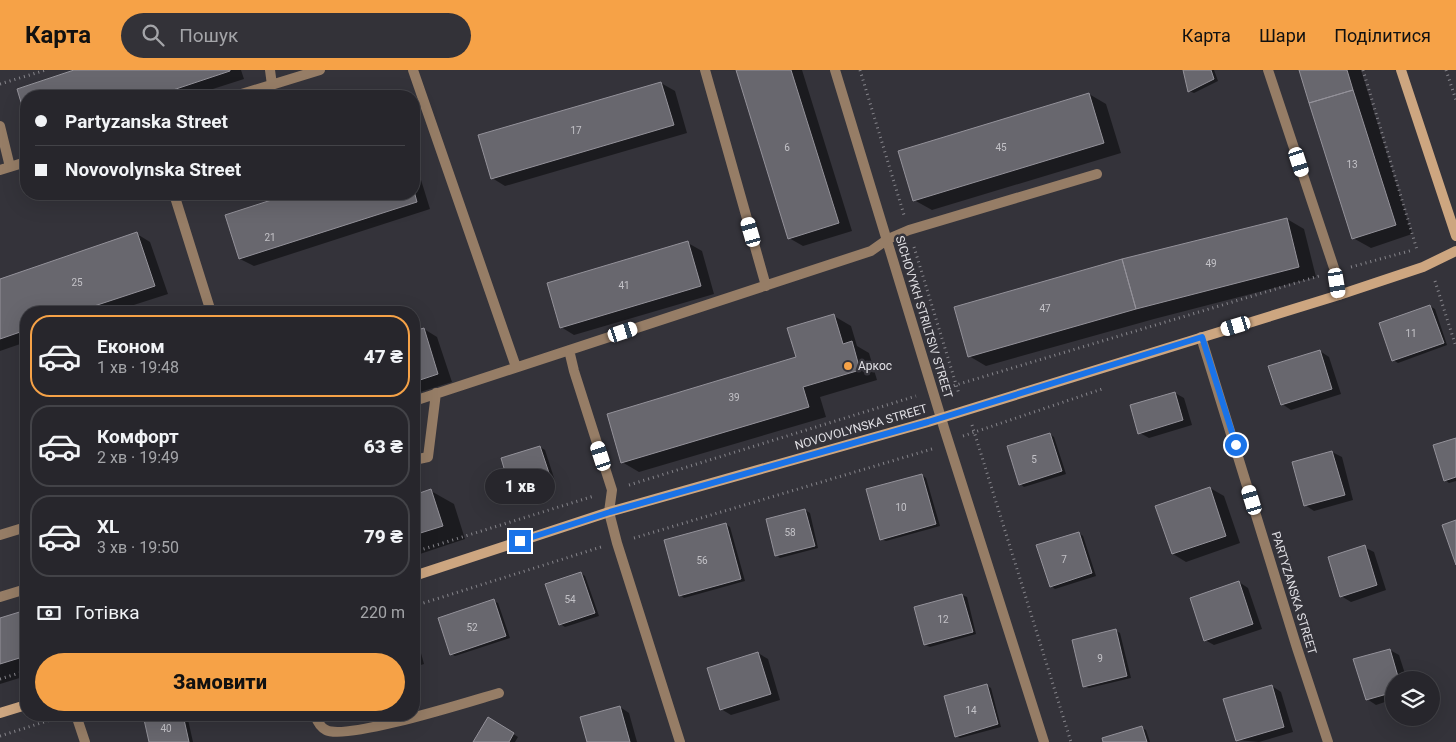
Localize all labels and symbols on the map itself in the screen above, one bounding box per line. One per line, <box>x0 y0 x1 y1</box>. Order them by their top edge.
house number: 17 <box>570 125 582 136</box>
house number: 6 <box>784 142 790 153</box>
house number: 45 <box>995 142 1007 153</box>
car <box>1287 145 1310 179</box>
house number: 13 <box>1346 159 1358 170</box>
car <box>739 216 762 248</box>
house number: 21 <box>264 232 276 243</box>
street label: SICHOVYKH STRILTSIV STREET <box>893 234 955 400</box>
house number: 49 <box>1205 258 1217 269</box>
car <box>1327 267 1346 299</box>
house number: 25 <box>71 277 83 288</box>
house number: 41 <box>618 280 630 291</box>
house number: 47 <box>1039 303 1051 314</box>
car <box>1219 314 1252 338</box>
car <box>606 320 639 344</box>
house number: 11 <box>1405 328 1417 339</box>
place label: Аркос <box>858 359 892 373</box>
marker: Аркос <box>842 360 854 372</box>
house number: 39 <box>728 392 740 403</box>
street label: NOVOVOLYNSKA STREET <box>793 401 929 453</box>
route start <box>1225 434 1247 456</box>
car <box>589 439 612 473</box>
house number: 5 <box>1031 454 1037 465</box>
callout: 1 хв <box>485 468 555 504</box>
car <box>1240 483 1263 517</box>
house number: 10 <box>895 502 907 513</box>
house number: 58 <box>784 527 796 538</box>
route end <box>509 530 531 552</box>
street label: PARTYZANSKA STREET <box>1269 530 1319 656</box>
house number: 7 <box>1061 554 1067 565</box>
house number: 56 <box>696 555 708 566</box>
house number: 54 <box>564 594 576 605</box>
house number: 12 <box>937 614 949 625</box>
house number: 52 <box>466 622 478 633</box>
house number: 9 <box>1097 653 1103 664</box>
house number: 14 <box>965 705 977 716</box>
house number: 40 <box>160 723 172 734</box>

